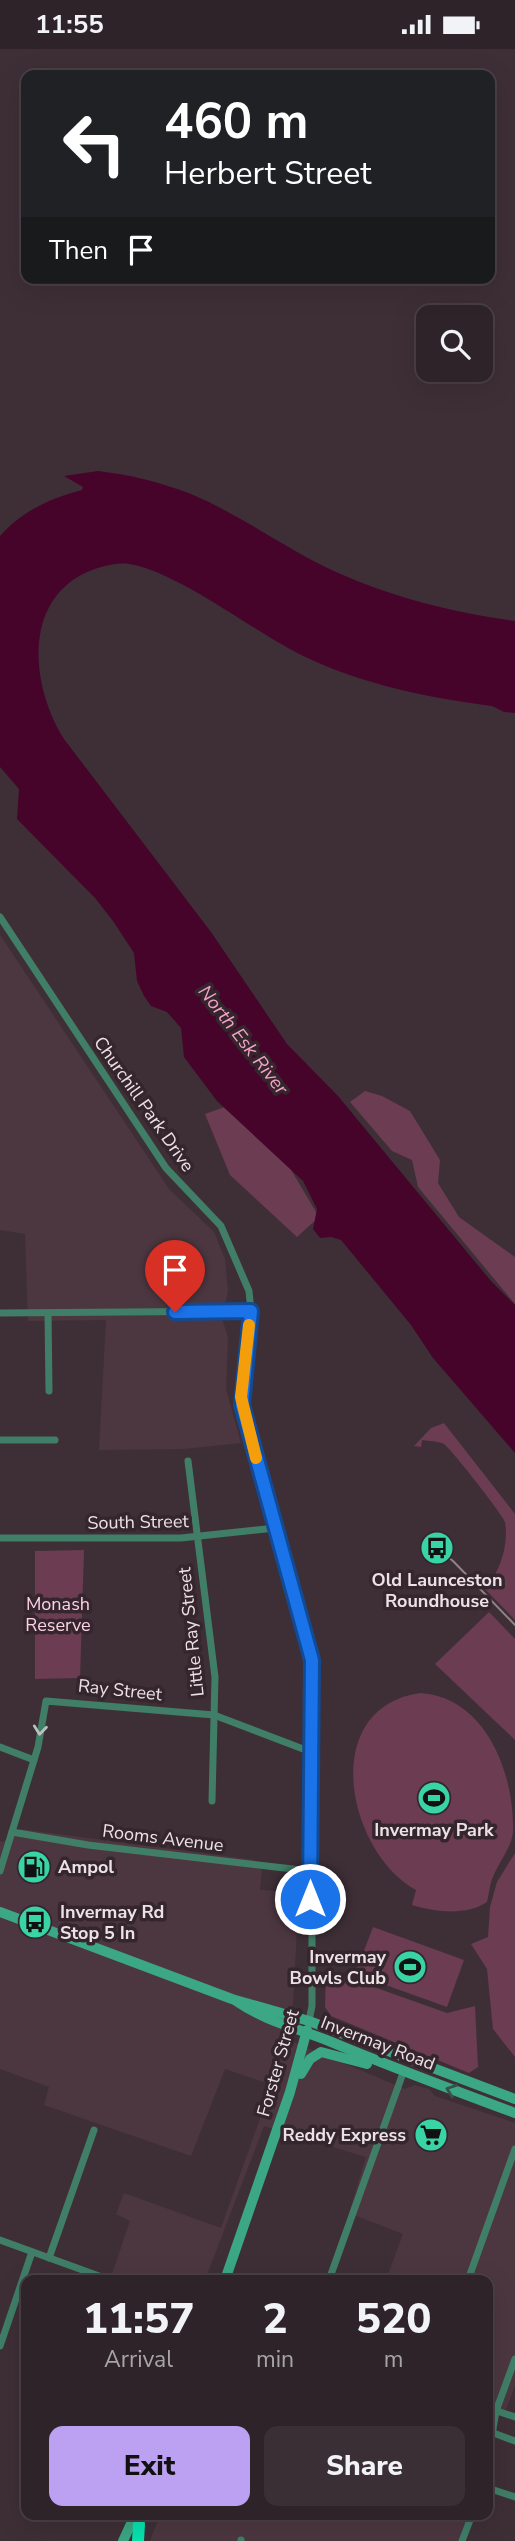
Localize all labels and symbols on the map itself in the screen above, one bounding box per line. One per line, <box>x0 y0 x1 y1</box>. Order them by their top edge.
water label: North Esk River <box>192 980 295 1101</box>
street label: Churchill Park Drive <box>88 1032 200 1176</box>
pin <box>145 1240 205 1312</box>
street label: South Street <box>87 1509 190 1535</box>
bus stop icon: Old Launceston Roundhouse <box>418 1529 456 1567</box>
street label: Little Ray Street <box>172 1565 210 1698</box>
place label: Old Launceston Roundhouse <box>372 1568 502 1613</box>
park label: Monash Reserve <box>25 1592 91 1637</box>
street label: Ray Street <box>77 1674 164 1706</box>
one-way arrow <box>33 1725 48 1736</box>
sports icon: Invermay Park <box>415 1779 453 1817</box>
place label: Invermay Park <box>374 1818 494 1842</box>
street label: Rooms Avenue <box>101 1819 225 1857</box>
fuel station icon: Ampol <box>15 1848 53 1886</box>
place label: Ampol <box>58 1855 114 1879</box>
position arrow <box>273 1862 347 1936</box>
place label: Invermay Rd Stop 5 In <box>60 1900 164 1945</box>
bus stop icon: Invermay Rd Stop 5 In <box>16 1903 54 1941</box>
place label: Invermay Bowls Club <box>290 1945 387 1990</box>
sports icon: Invermay Bowls Club <box>391 1948 429 1986</box>
street label: Forster Street <box>251 2006 305 2119</box>
street label: Invermay Road <box>317 2010 439 2076</box>
one-way arrow <box>445 2084 457 2098</box>
supermarket icon: Reddy Express <box>412 2116 450 2154</box>
place label: Reddy Express <box>283 2123 406 2147</box>

